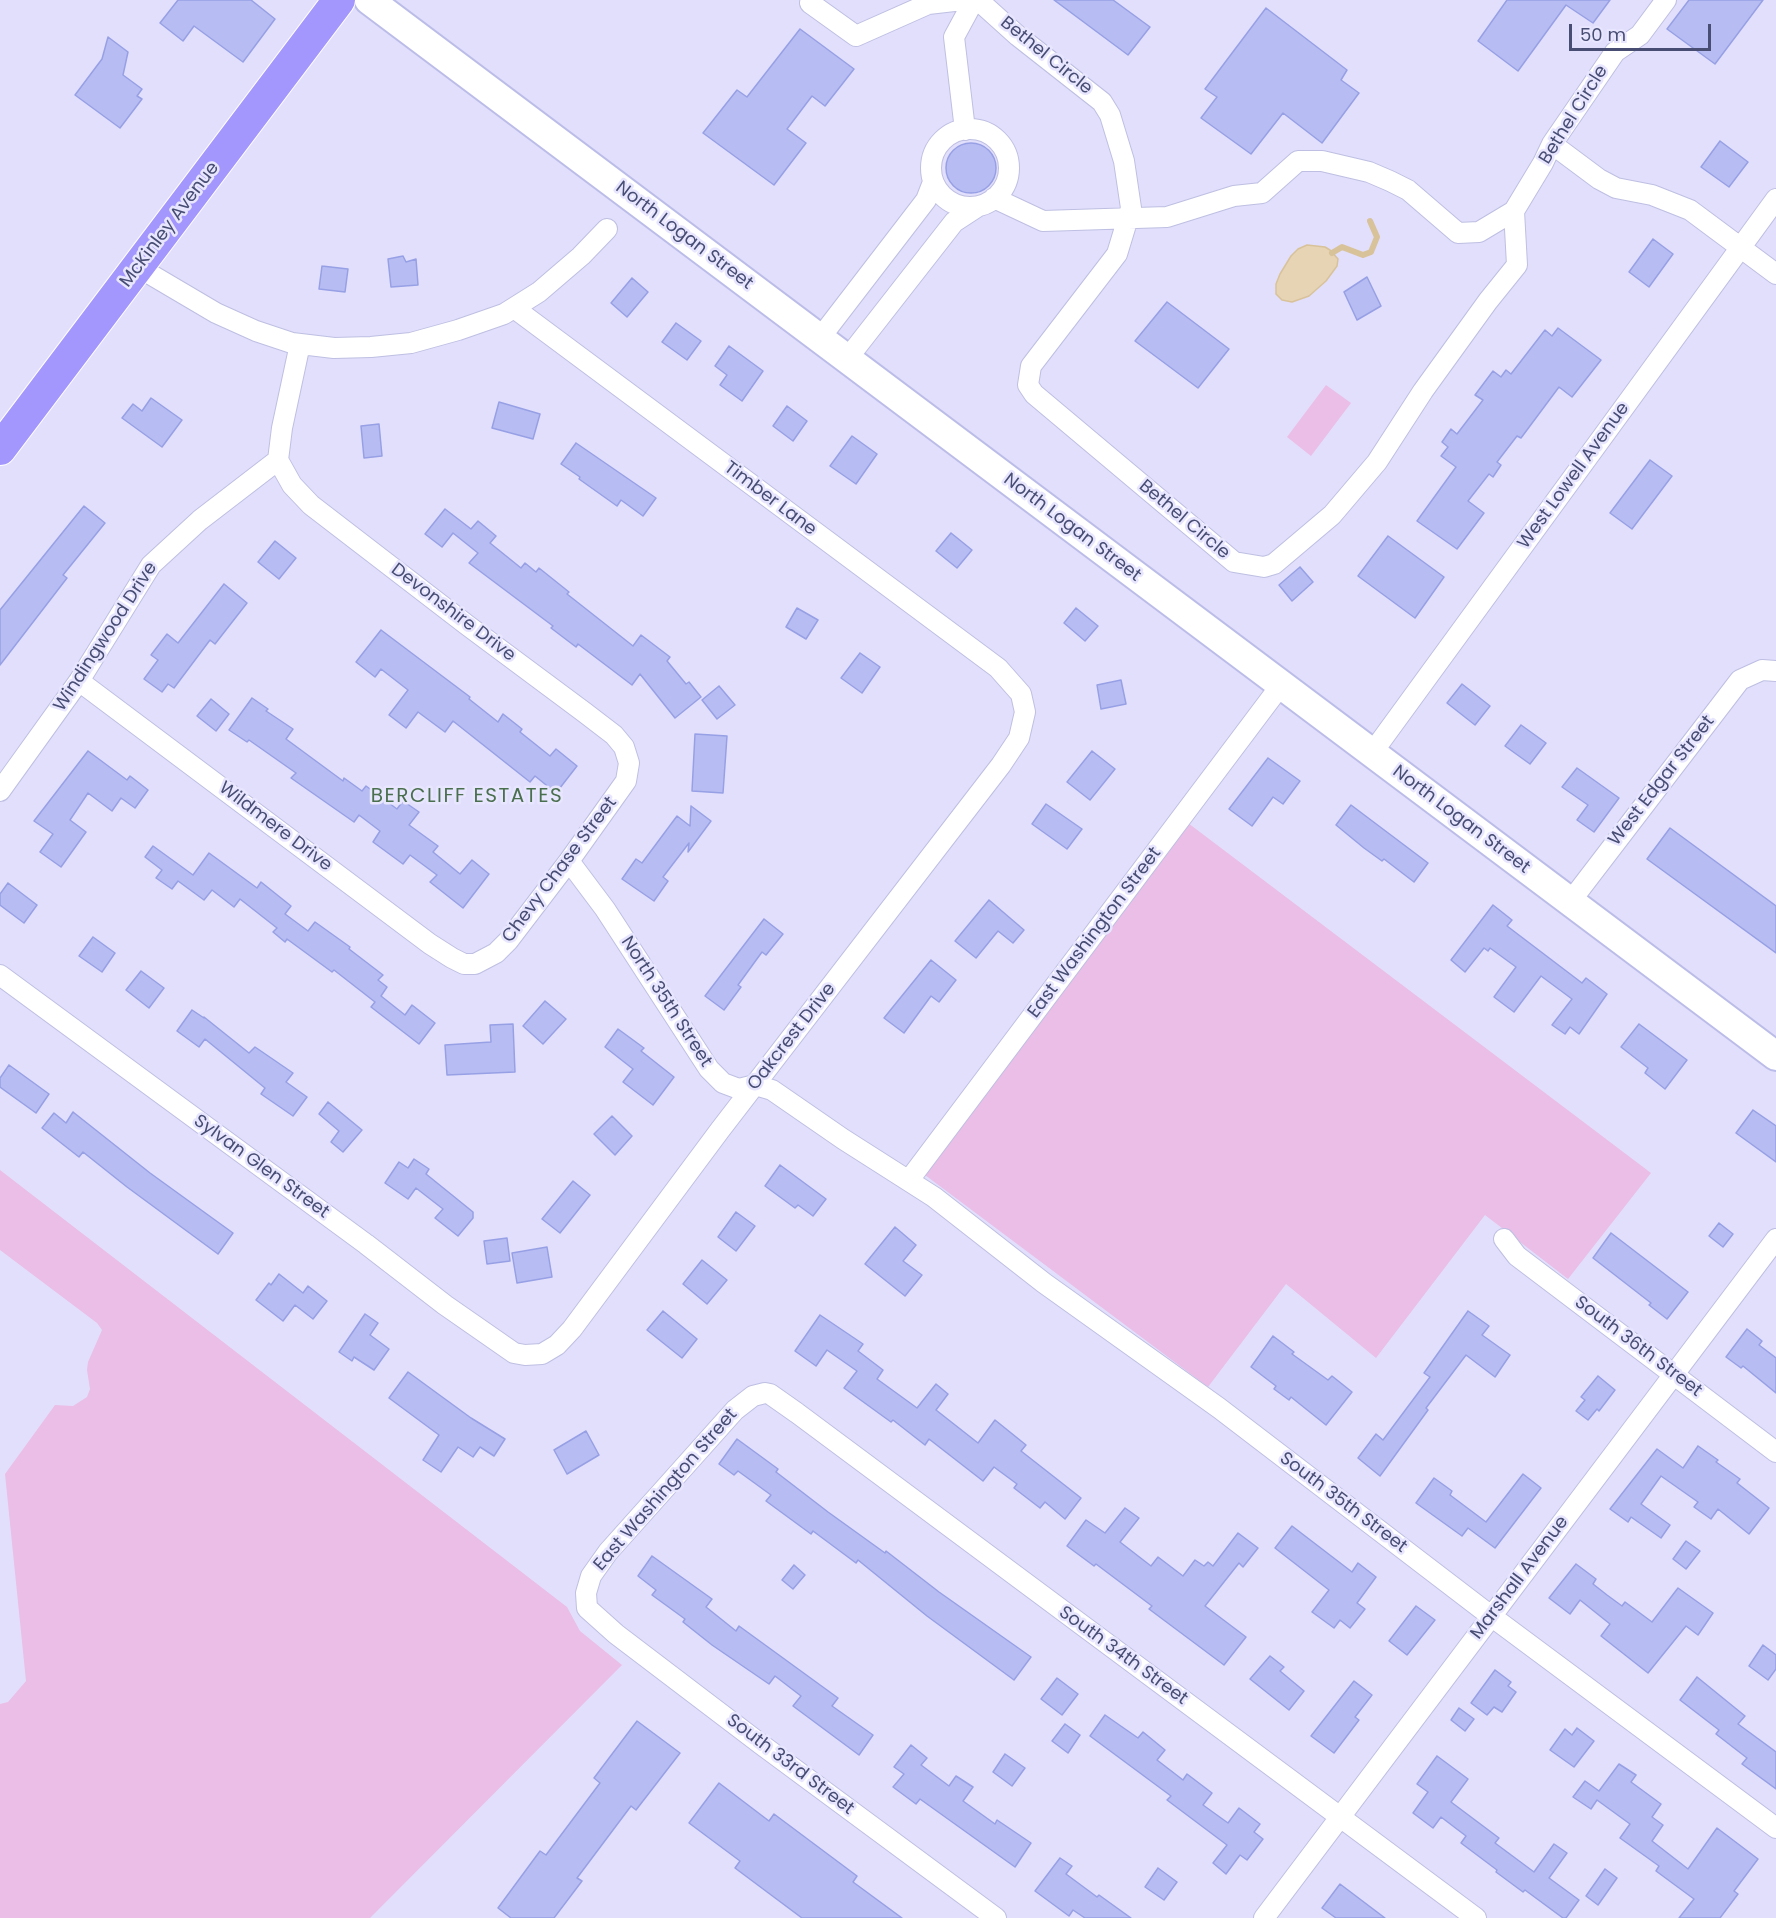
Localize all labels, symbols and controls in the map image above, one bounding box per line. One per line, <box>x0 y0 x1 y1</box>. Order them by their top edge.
street label: Bethel Circle <box>996 12 1096 100</box>
scale bar <box>1572 12 1714 50</box>
text: 50 m <box>1580 22 1626 47</box>
street label: Bethel Circle <box>1535 62 1613 168</box>
street label: McKinley Avenue <box>116 158 224 292</box>
street label: North Logan Street <box>611 177 757 295</box>
street label: West Lowell Avenue <box>1514 398 1634 554</box>
street label: Timber Lane <box>720 457 820 541</box>
street label: North Logan Street <box>999 469 1145 587</box>
street label: Bethel Circle <box>1134 476 1234 564</box>
street label: Windingwood Drive <box>50 558 162 716</box>
street label: Devonshire Drive <box>387 559 519 667</box>
street label: West Edgar Street <box>1604 712 1720 850</box>
street label: North Logan Street <box>1388 761 1534 879</box>
street label: Wildmere Drive <box>214 777 336 877</box>
district label: BERCLIFF ESTATES <box>371 785 563 809</box>
street label: Chevy Chase Street <box>498 793 622 947</box>
street label: East Washington Street <box>1024 843 1166 1023</box>
street label: North 35th Street <box>616 933 716 1071</box>
street label: Oakcrest Drive <box>743 979 841 1095</box>
street label: Sylvan Glen Street <box>189 1111 333 1223</box>
street label: South 36th Street <box>1570 1292 1706 1402</box>
street label: East Washington Street <box>590 1404 742 1576</box>
street label: South 35th Street <box>1275 1448 1411 1558</box>
street label: Marshall Avenue <box>1467 1512 1573 1644</box>
street label: South 34th Street <box>1054 1602 1192 1710</box>
street label: South 33rd Street <box>722 1710 858 1820</box>

